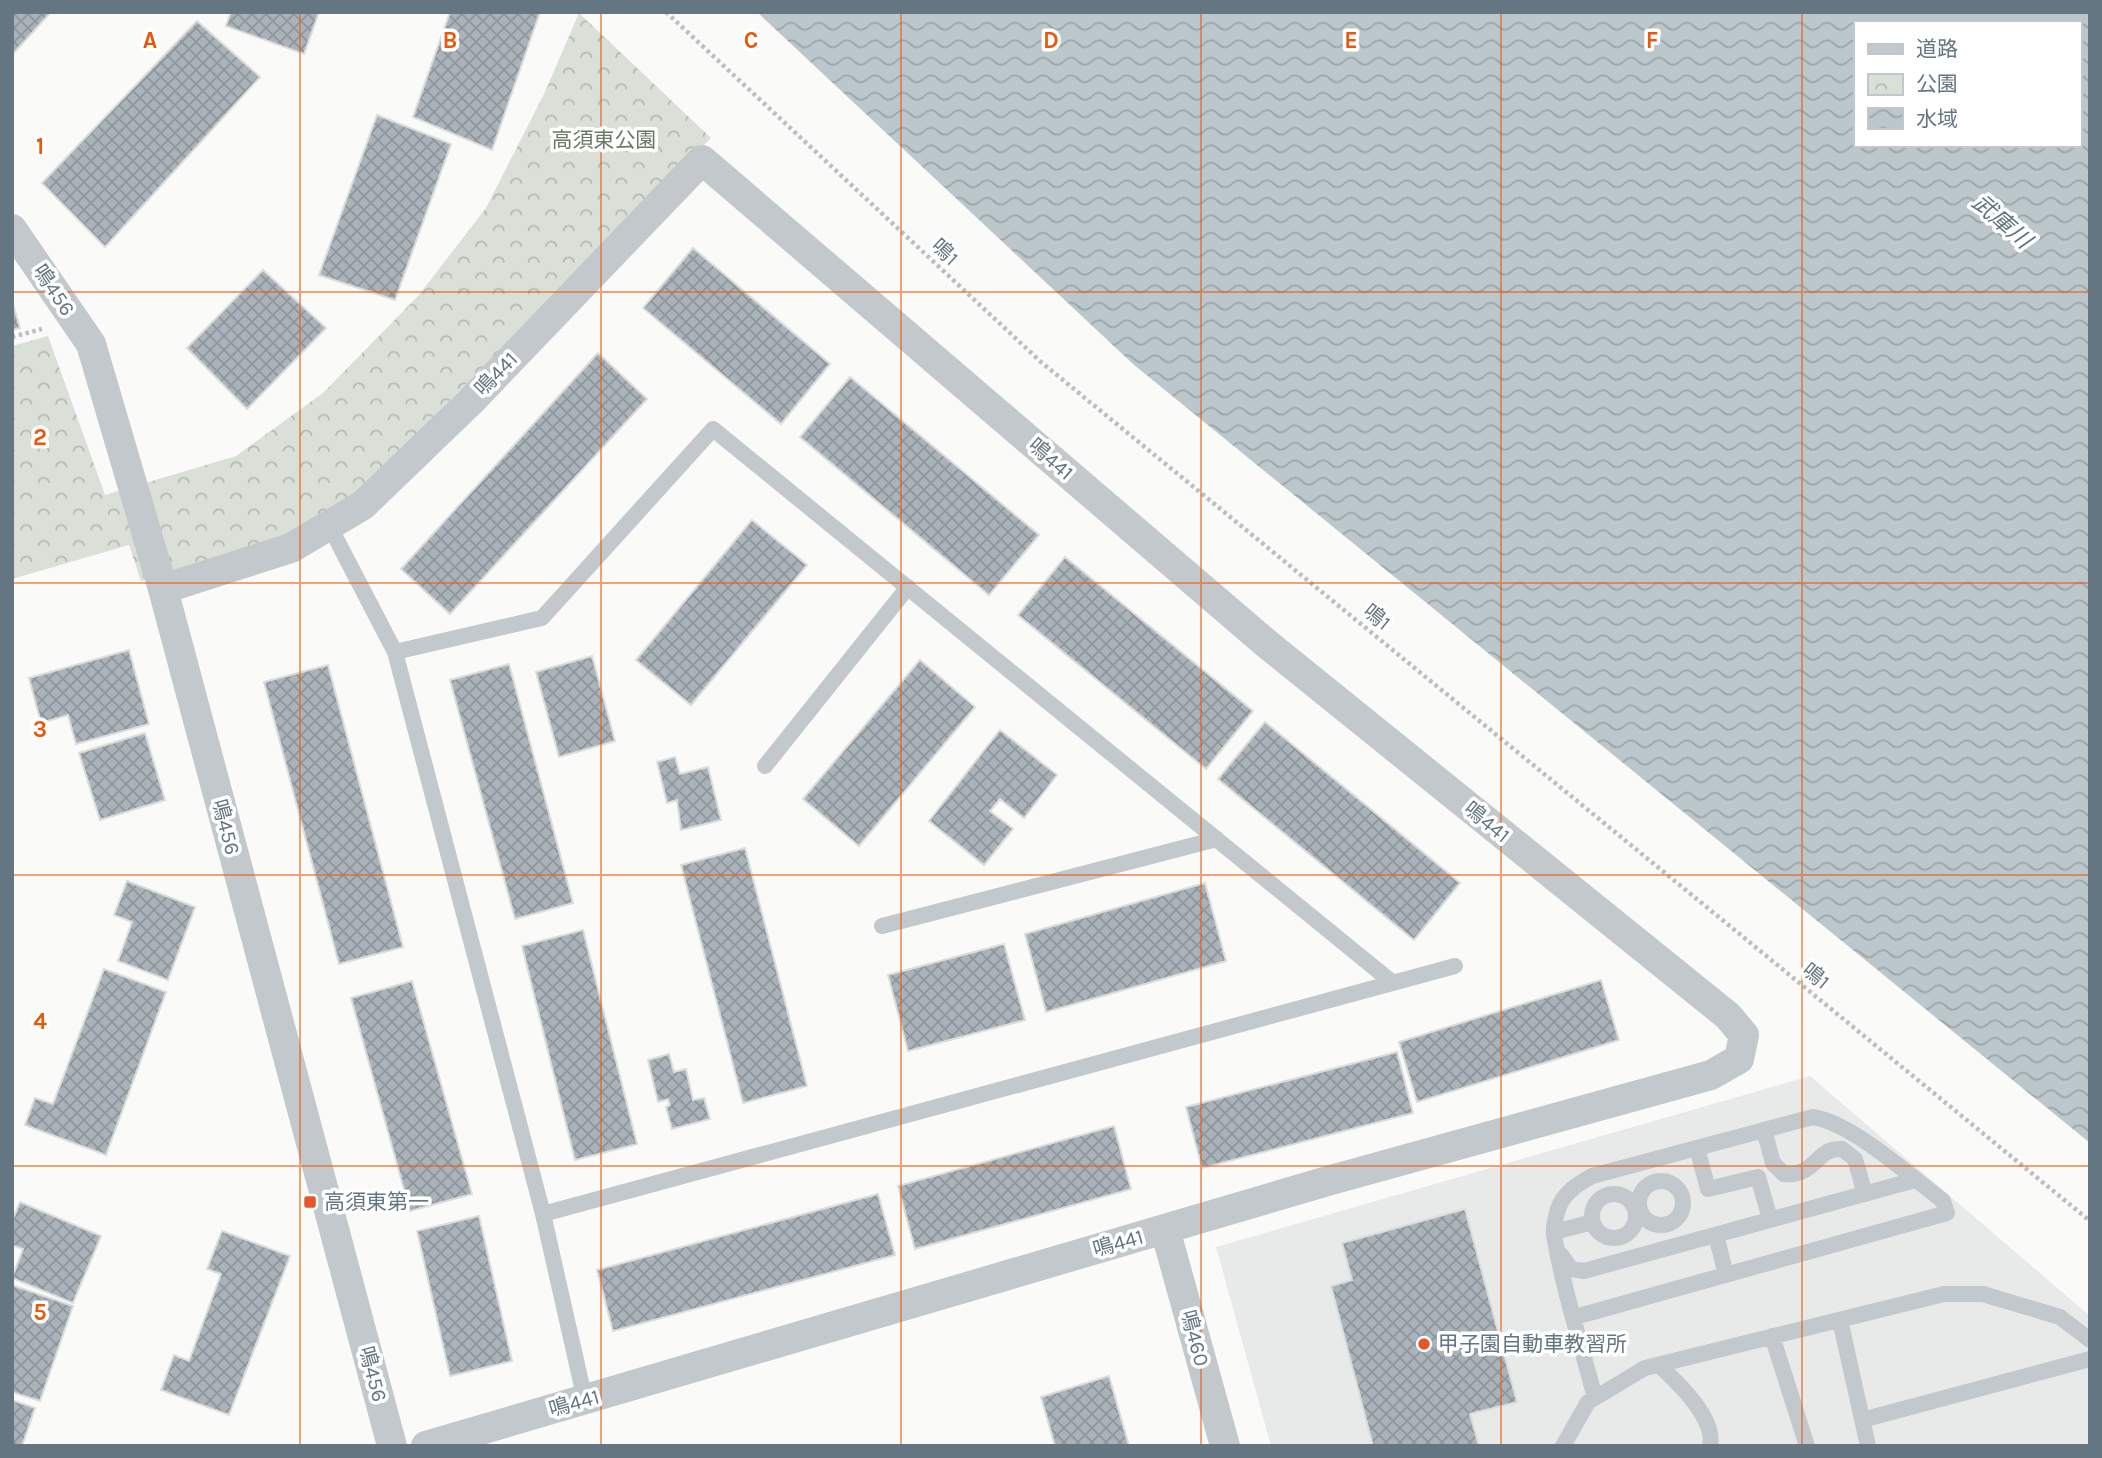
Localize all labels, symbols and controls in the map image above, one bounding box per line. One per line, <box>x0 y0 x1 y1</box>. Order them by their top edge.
legend <box>1854 21 2081 147</box>
text: A <box>143 27 157 54</box>
text: B <box>443 27 457 54</box>
text: C <box>744 27 758 54</box>
text: D <box>1043 27 1059 54</box>
text: E <box>1344 27 1358 54</box>
text: F <box>1646 27 1658 54</box>
text: 道路 <box>1916 37 1958 61</box>
text: 公園 <box>1916 72 1958 96</box>
text: 水域 <box>1916 107 1958 131</box>
park label: 高須東公園 <box>552 128 657 152</box>
text: 1 <box>36 133 44 160</box>
water label: 武庫川 <box>1967 189 2039 256</box>
street label: 鳴1 <box>927 234 963 270</box>
street label: 鳴456 <box>28 260 80 320</box>
street label: 鳴441 <box>470 347 522 401</box>
text: 2 <box>33 424 47 451</box>
street label: 鳴441 <box>1024 433 1078 485</box>
street label: 鳴1 <box>1359 599 1395 635</box>
text: 3 <box>33 716 47 743</box>
street label: 鳴441 <box>1459 796 1515 848</box>
street label: 鳴456 <box>207 797 245 857</box>
street label: 鳴1 <box>1798 958 1834 994</box>
text: 4 <box>33 1008 47 1035</box>
place label: 高須東第一 <box>324 1190 429 1214</box>
marker: 高須東第一 <box>302 1194 318 1210</box>
street label: 鳴441 <box>1090 1224 1146 1262</box>
text: 5 <box>33 1299 47 1326</box>
street label: 鳴460 <box>1176 1307 1214 1369</box>
place label: 甲子園自動車教習所 <box>1438 1332 1627 1356</box>
marker: 甲子園自動車教習所 <box>1416 1336 1432 1352</box>
street label: 鳴456 <box>354 1344 392 1404</box>
street label: 鳴441 <box>546 1384 602 1422</box>

